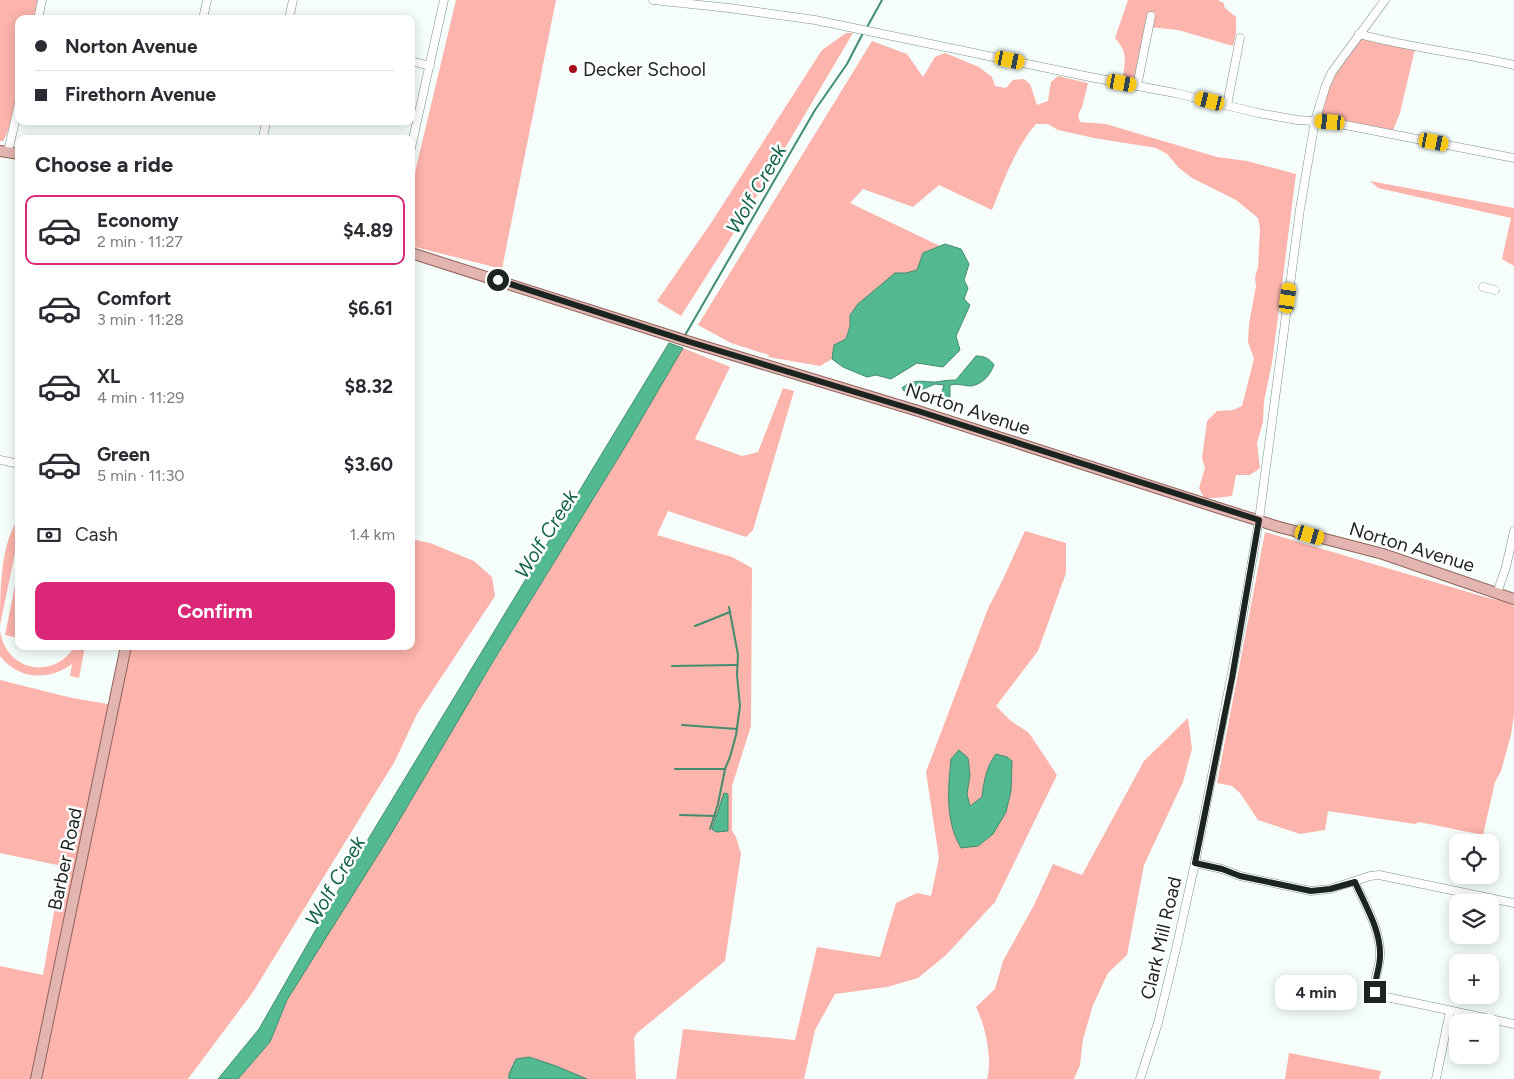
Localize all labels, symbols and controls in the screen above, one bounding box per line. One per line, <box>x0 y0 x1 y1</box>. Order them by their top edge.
text: Norton Avenue <box>65 35 197 58</box>
car <box>993 50 1026 70</box>
place label: Decker School <box>583 58 706 81</box>
marker: Decker School <box>567 63 579 75</box>
car <box>1105 73 1138 93</box>
text: Firethorn Avenue <box>65 83 216 106</box>
car <box>1193 90 1226 112</box>
car <box>1314 113 1345 131</box>
car <box>1417 132 1450 152</box>
water label: Wolf Creek <box>721 139 792 238</box>
text: Choose a ride <box>35 151 173 178</box>
icon: car <box>37 208 82 253</box>
text: Economy <box>97 209 179 232</box>
text: $4.89 <box>343 219 393 242</box>
text: 2 min · 11:27 <box>97 232 183 251</box>
route start <box>487 269 509 291</box>
car <box>1278 282 1297 314</box>
icon: car <box>37 286 82 331</box>
text: Comfort <box>97 287 172 310</box>
text: $6.61 <box>348 297 393 320</box>
text: 3 min · 11:28 <box>97 310 184 329</box>
icon: car <box>37 364 82 409</box>
text: XL <box>97 365 120 388</box>
text: $8.32 <box>345 375 393 398</box>
street label: Norton Avenue <box>903 378 1033 440</box>
text: 4 min · 11:29 <box>97 388 184 407</box>
icon: car <box>37 442 82 487</box>
text: Green <box>97 443 150 466</box>
text: $3.60 <box>344 453 393 476</box>
text: 5 min · 11:30 <box>97 466 185 485</box>
water label: Wolf Creek <box>509 484 583 583</box>
street label: Norton Avenue <box>1347 517 1477 577</box>
icon: cash <box>35 521 63 549</box>
text: Cash <box>75 523 118 546</box>
car <box>1293 524 1326 546</box>
text: 1.4 km <box>350 525 395 544</box>
button: Confirm <box>35 582 395 640</box>
street label: Barber Road <box>43 806 87 912</box>
water label: Wolf Creek <box>300 831 371 930</box>
map controls <box>1449 834 1499 1064</box>
button: locate <box>1449 834 1499 884</box>
street label: Clark Mill Road <box>1136 874 1186 1002</box>
button: layers <box>1449 894 1499 944</box>
button: + <box>1449 954 1499 1004</box>
callout: 4 min <box>1275 974 1358 1010</box>
route end <box>1364 981 1386 1003</box>
text: 4 min <box>1295 983 1337 1002</box>
button: − <box>1449 1014 1499 1064</box>

